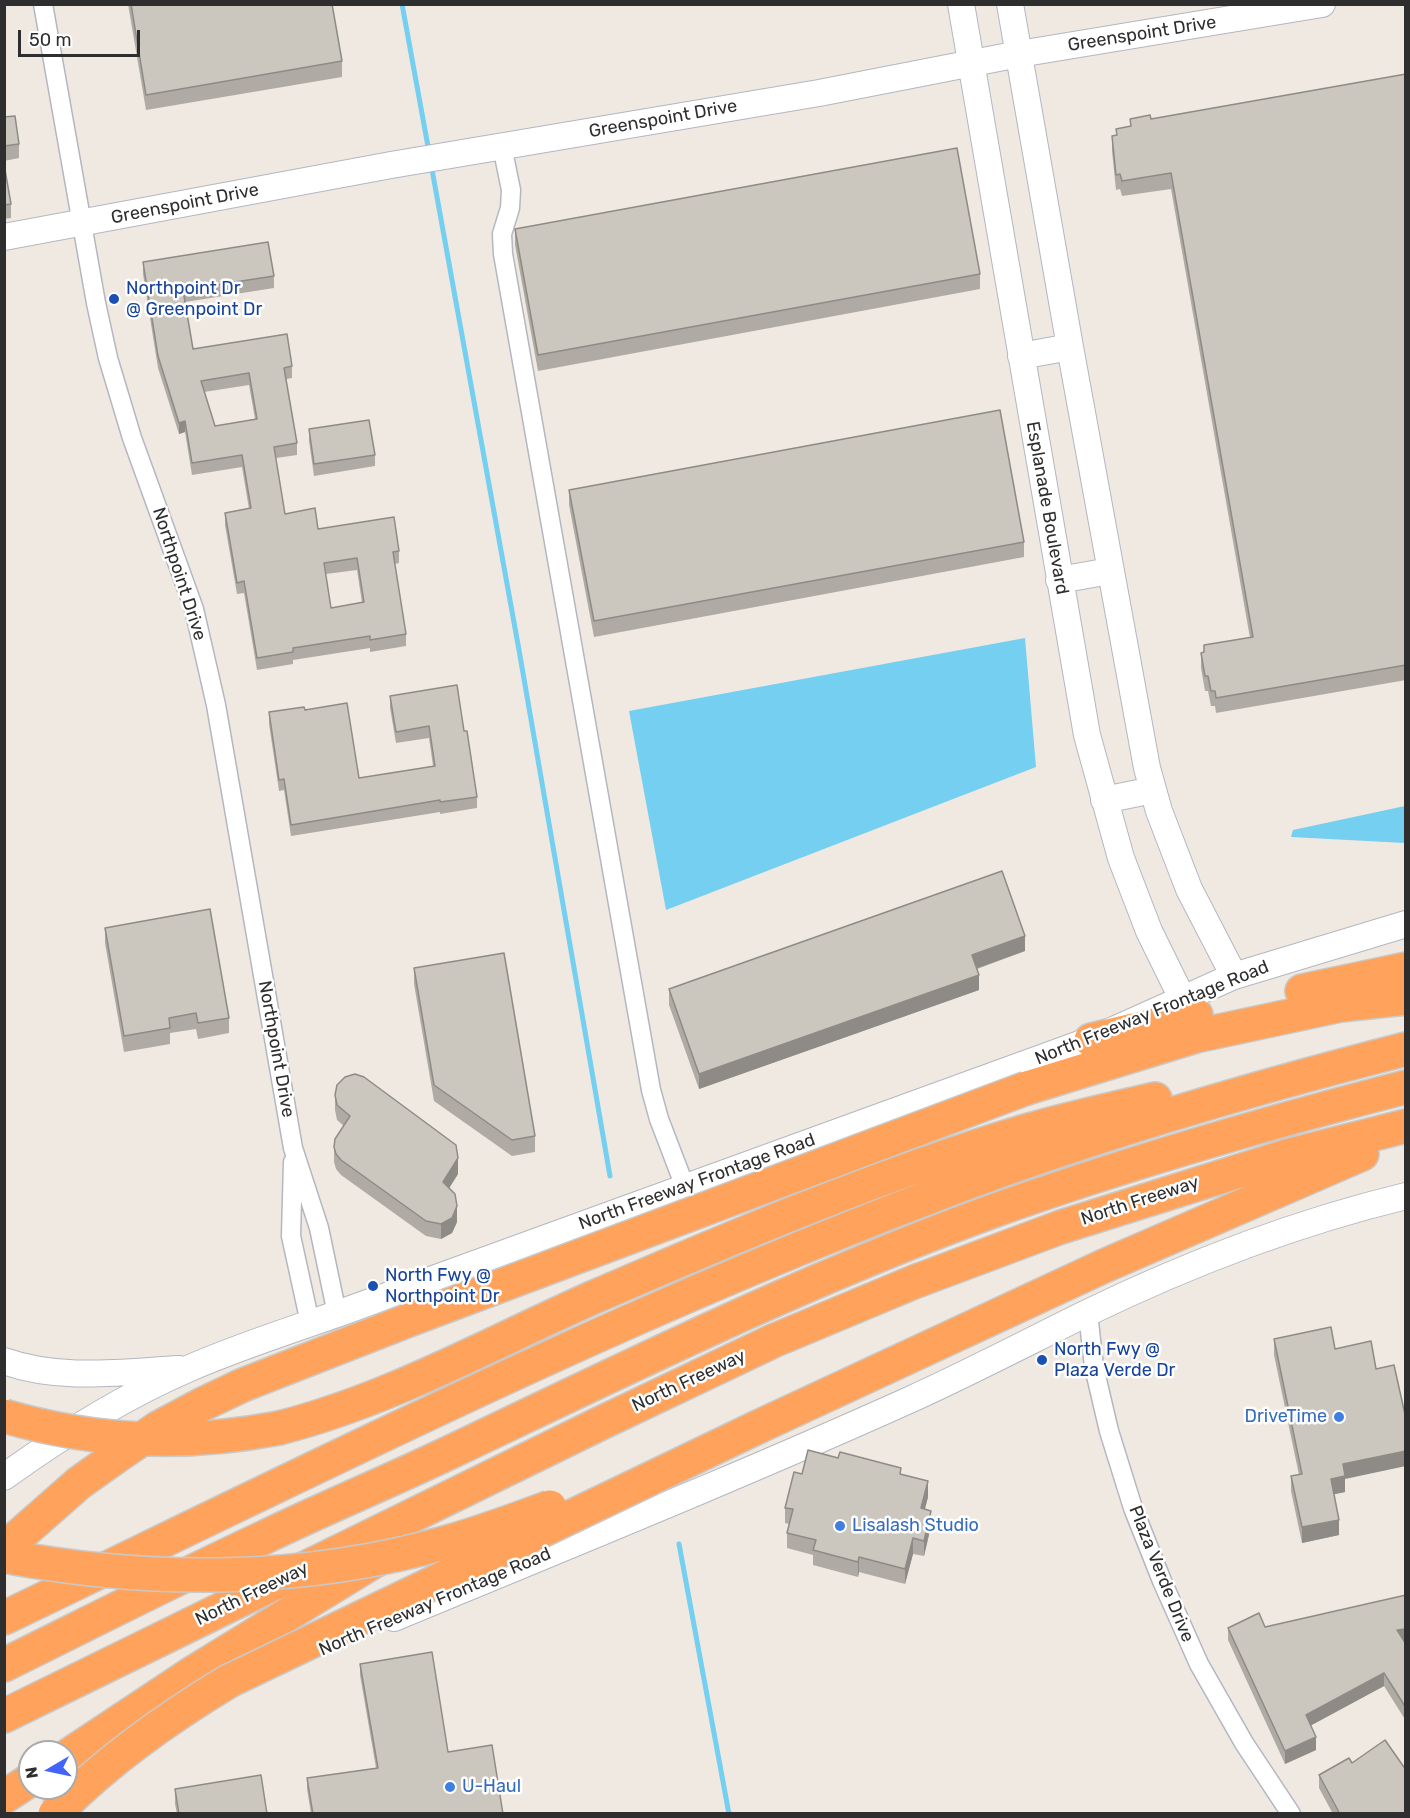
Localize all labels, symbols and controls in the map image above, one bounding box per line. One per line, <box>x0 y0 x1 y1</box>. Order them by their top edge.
street label: Greenspoint Drive <box>1066 12 1218 56</box>
scale bar <box>21 18 142 56</box>
text: 50 m <box>29 29 72 51</box>
street label: Greenspoint Drive <box>587 95 739 143</box>
street label: Greenspoint Drive <box>109 179 261 229</box>
place label: Northpoint Dr @ Greenpoint Dr <box>126 278 262 320</box>
marker: Northpoint Dr @ Greenpoint Dr <box>107 292 121 306</box>
street label: Esplanade Boulevard <box>1021 420 1073 596</box>
street label: Northpoint Drive <box>147 505 211 643</box>
street label: North Freeway Frontage Road <box>1032 956 1272 1070</box>
street label: Northpoint Drive <box>253 979 299 1119</box>
street label: North Freeway Frontage Road <box>576 1129 818 1235</box>
street label: North Freeway <box>1078 1172 1202 1230</box>
place label: North Fwy @ Northpoint Dr <box>385 1265 500 1308</box>
marker: North Fwy @ Northpoint Dr <box>366 1279 380 1293</box>
place label: North Fwy @ Plaza Verde Dr <box>1054 1339 1175 1382</box>
street label: North Freeway <box>629 1345 749 1417</box>
marker: North Fwy @ Plaza Verde Dr <box>1035 1353 1049 1367</box>
place label: DriveTime <box>1245 1406 1327 1428</box>
marker: DriveTime <box>1332 1410 1346 1424</box>
street label: Plaza Verde Drive <box>1124 1503 1198 1645</box>
place label: Lisalash Studio <box>852 1515 979 1537</box>
marker: Lisalash Studio <box>833 1519 847 1533</box>
street label: North Freeway Frontage Road <box>316 1543 554 1661</box>
street label: North Freeway <box>192 1557 312 1631</box>
north arrow <box>18 1740 78 1800</box>
text: N <box>21 1765 42 1780</box>
place label: U-Haul <box>462 1776 521 1798</box>
marker: U-Haul <box>443 1780 457 1794</box>

